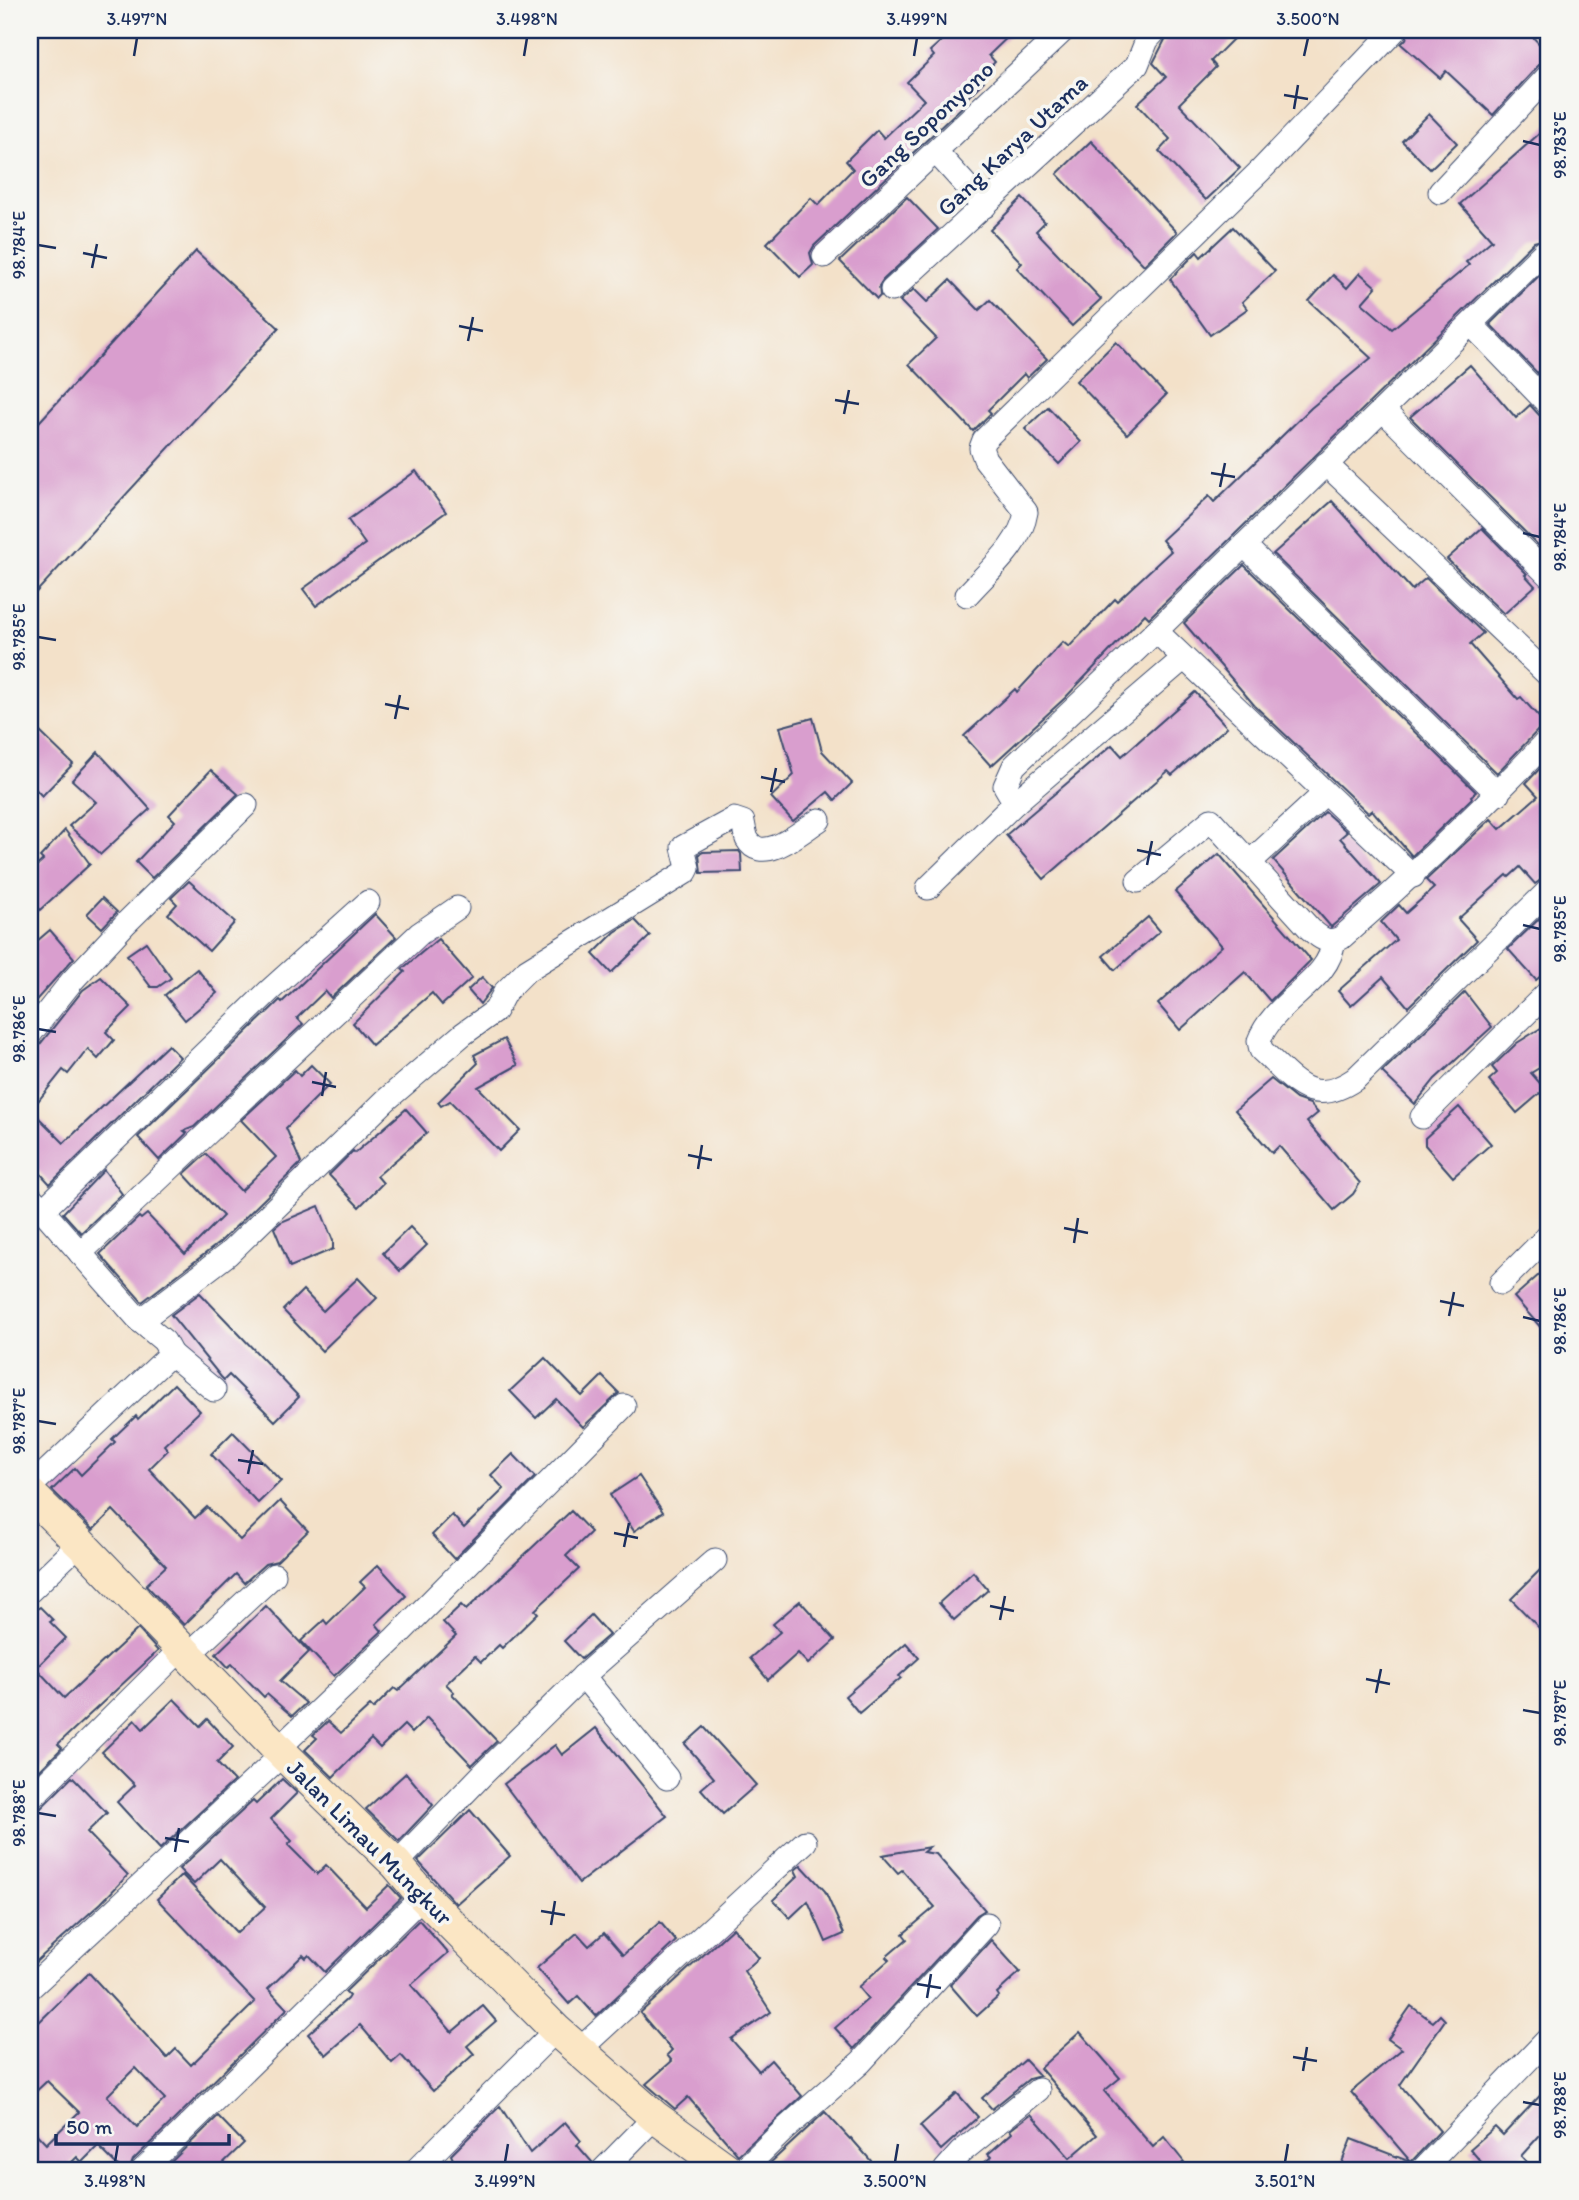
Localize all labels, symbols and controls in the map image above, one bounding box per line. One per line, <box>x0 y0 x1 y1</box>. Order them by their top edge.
text: 3.497°N <box>107 8 167 30</box>
text: 3.498°N <box>496 8 558 30</box>
text: 3.499°N <box>886 8 948 30</box>
text: 3.500°N <box>1276 8 1340 30</box>
street label: Gang Soponyono <box>853 54 999 194</box>
street label: Gang Karya Utama <box>931 68 1093 222</box>
text: 98.783°E <box>1549 111 1571 179</box>
text: 98.784°E <box>8 211 30 279</box>
text: 98.784°E <box>1549 503 1571 571</box>
text: 98.785°E <box>8 603 30 671</box>
text: 98.785°E <box>1549 895 1571 963</box>
text: 98.786°E <box>8 995 30 1063</box>
text: 98.786°E <box>1549 1287 1571 1355</box>
text: 98.787°E <box>8 1388 30 1454</box>
text: 98.787°E <box>1549 1680 1571 1746</box>
street label: Jalan Limau Mungkur <box>281 1753 459 1931</box>
text: 98.788°E <box>8 1779 30 1847</box>
text: 98.788°E <box>1549 2071 1571 2139</box>
scale bar <box>56 2102 229 2146</box>
text: 50 m <box>66 2114 113 2139</box>
text: 3.498°N <box>84 2170 146 2192</box>
text: 3.499°N <box>474 2170 536 2192</box>
text: 3.500°N <box>863 2170 927 2192</box>
text: 3.501°N <box>1255 2170 1315 2192</box>

